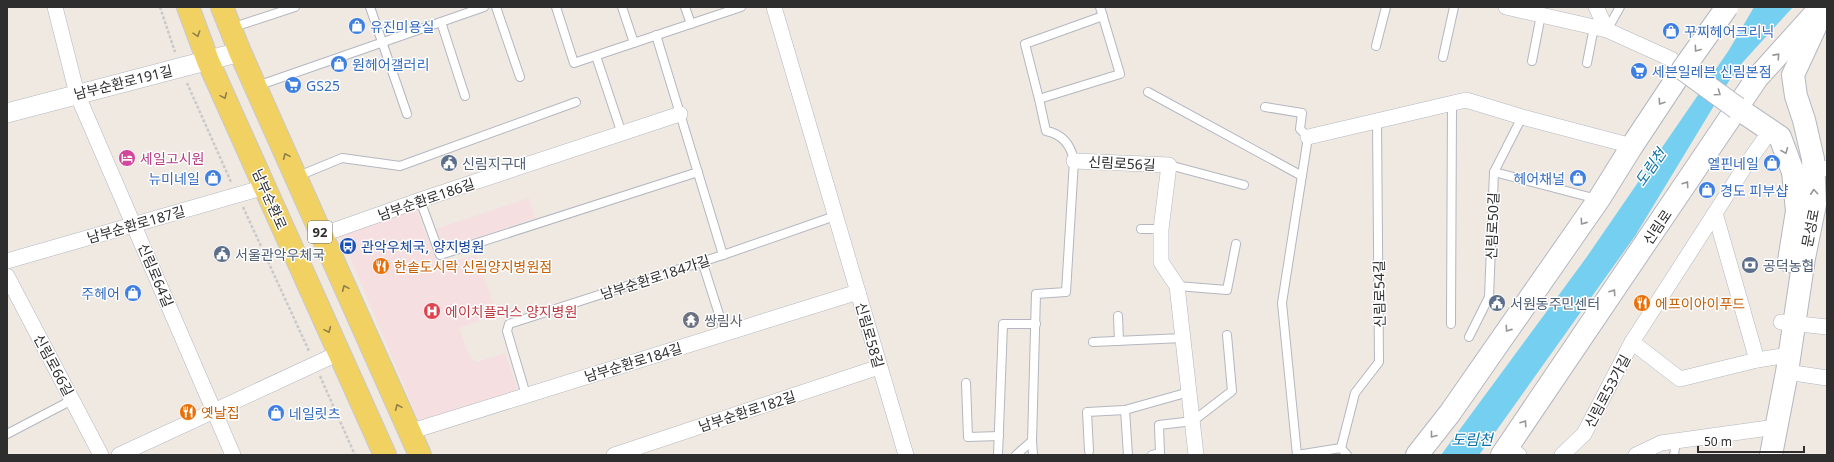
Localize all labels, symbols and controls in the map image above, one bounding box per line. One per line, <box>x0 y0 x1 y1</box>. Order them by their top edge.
shop icon: 유진미용실 <box>347 16 367 36</box>
place label: 유진미용실 <box>370 17 434 36</box>
shop icon: 꾸찌헤어크리닉 <box>1661 21 1681 41</box>
place label: 꾸찌헤어크리닉 <box>1684 22 1774 41</box>
one-way arrow <box>193 30 201 37</box>
one-way arrow <box>1695 45 1702 52</box>
one-way arrow <box>1773 53 1780 61</box>
shop icon: 원헤어갤러리 <box>329 54 349 74</box>
place label: 원헤어갤러리 <box>352 55 429 74</box>
street label: 남부순환로191길 <box>72 61 174 103</box>
supermarket icon: 세븐일레븐 신림본점 <box>1629 61 1649 81</box>
place label: 세븐일레븐 신림본점 <box>1652 62 1772 81</box>
supermarket icon: GS25 <box>283 75 303 95</box>
place label: GS25 <box>306 76 340 95</box>
one-way arrow <box>1713 89 1720 96</box>
one-way arrow <box>219 92 227 100</box>
one-way arrow <box>1658 98 1666 105</box>
water label: 도림천 <box>1630 143 1671 190</box>
hotel icon: 세일고시원 <box>117 148 137 168</box>
one-way arrow <box>1781 148 1789 155</box>
place label: 세일고시원 <box>140 149 204 168</box>
street label: 신림로56길 <box>1088 152 1156 174</box>
one-way arrow <box>283 153 291 161</box>
public building icon: 신림지구대 <box>439 153 459 173</box>
shop icon: 엘핀네일 <box>1762 153 1782 173</box>
place label: 신림지구대 <box>462 154 526 173</box>
place label: 엘핀네일 <box>1707 154 1759 173</box>
street label: 남부순환로 <box>248 166 292 232</box>
shop icon: 뉴미네일 <box>203 168 223 188</box>
shop icon: 헤어채널 <box>1568 168 1588 188</box>
place label: 뉴미네일 <box>148 169 200 188</box>
place label: 헤어채널 <box>1513 169 1565 188</box>
street label: 남부순환로186길 <box>375 174 477 224</box>
shop icon: 경도 피부샵 <box>1697 180 1717 200</box>
one-way arrow <box>1681 181 1689 188</box>
place label: 경도 피부샵 <box>1720 181 1788 200</box>
one-way arrow <box>1810 189 1818 195</box>
street label: 신림로50길 <box>1481 192 1503 260</box>
street label: 남부순환로187길 <box>85 201 187 247</box>
street label: 신림로 <box>1638 206 1676 248</box>
street label: 문성로 <box>1797 207 1823 249</box>
one-way arrow <box>1581 218 1588 225</box>
road number: 92 <box>308 221 332 243</box>
bus stop icon: 관악우체국, 양지병원 <box>338 236 358 256</box>
place label: 관악우체국, 양지병원 <box>361 237 484 256</box>
street label: 신림로64길 <box>134 240 178 310</box>
public building icon: 서울관악우체국 <box>212 244 232 264</box>
place label: 서울관악우체국 <box>235 245 325 264</box>
street label: 남부순환로184가길 <box>598 250 712 304</box>
bank icon: 공덕농협 <box>1740 255 1760 275</box>
restaurant icon: 한솥도시락 신림양지병원점 <box>371 256 391 276</box>
place label: 공덕농협 <box>1763 256 1815 275</box>
place label: 한솥도시락 신림양지병원점 <box>394 257 552 276</box>
street label: 신림로54길 <box>1369 260 1389 328</box>
shop icon: 주헤어 <box>123 283 143 303</box>
place label: 주헤어 <box>81 284 120 303</box>
one-way arrow <box>342 285 350 292</box>
one-way arrow <box>1608 289 1616 296</box>
public building icon: 서원동주민센터 <box>1487 293 1507 313</box>
restaurant icon: 에프이아이푸드 <box>1632 293 1652 313</box>
place label: 서원동주민센터 <box>1510 294 1600 313</box>
place label: 에프이아이푸드 <box>1655 294 1745 313</box>
street label: 신림로58길 <box>852 300 888 370</box>
hospital icon: 에이치플러스 양지병원 <box>422 301 442 321</box>
place label: 에이치플러스 양지병원 <box>445 302 577 321</box>
temple icon: 쌍림사 <box>681 310 701 330</box>
place label: 쌍림사 <box>704 311 743 330</box>
one-way arrow <box>1506 324 1513 331</box>
one-way arrow <box>323 326 331 333</box>
street label: 신림로66길 <box>30 331 78 399</box>
street label: 남부순환로184길 <box>582 338 684 386</box>
street label: 신림로53가길 <box>1580 351 1634 431</box>
street label: 남부순환로182길 <box>696 386 798 436</box>
restaurant icon: 옛날집 <box>178 402 198 422</box>
place label: 옛날집 <box>201 403 240 422</box>
shop icon: 네일릿츠 <box>266 403 286 423</box>
one-way arrow <box>395 403 403 411</box>
place label: 네일릿츠 <box>289 404 341 423</box>
one-way arrow <box>1519 420 1527 427</box>
scale bar <box>1698 428 1804 454</box>
water label: 도림천 <box>1451 429 1495 449</box>
one-way arrow <box>1431 430 1438 437</box>
text: 50 m <box>1704 433 1732 450</box>

